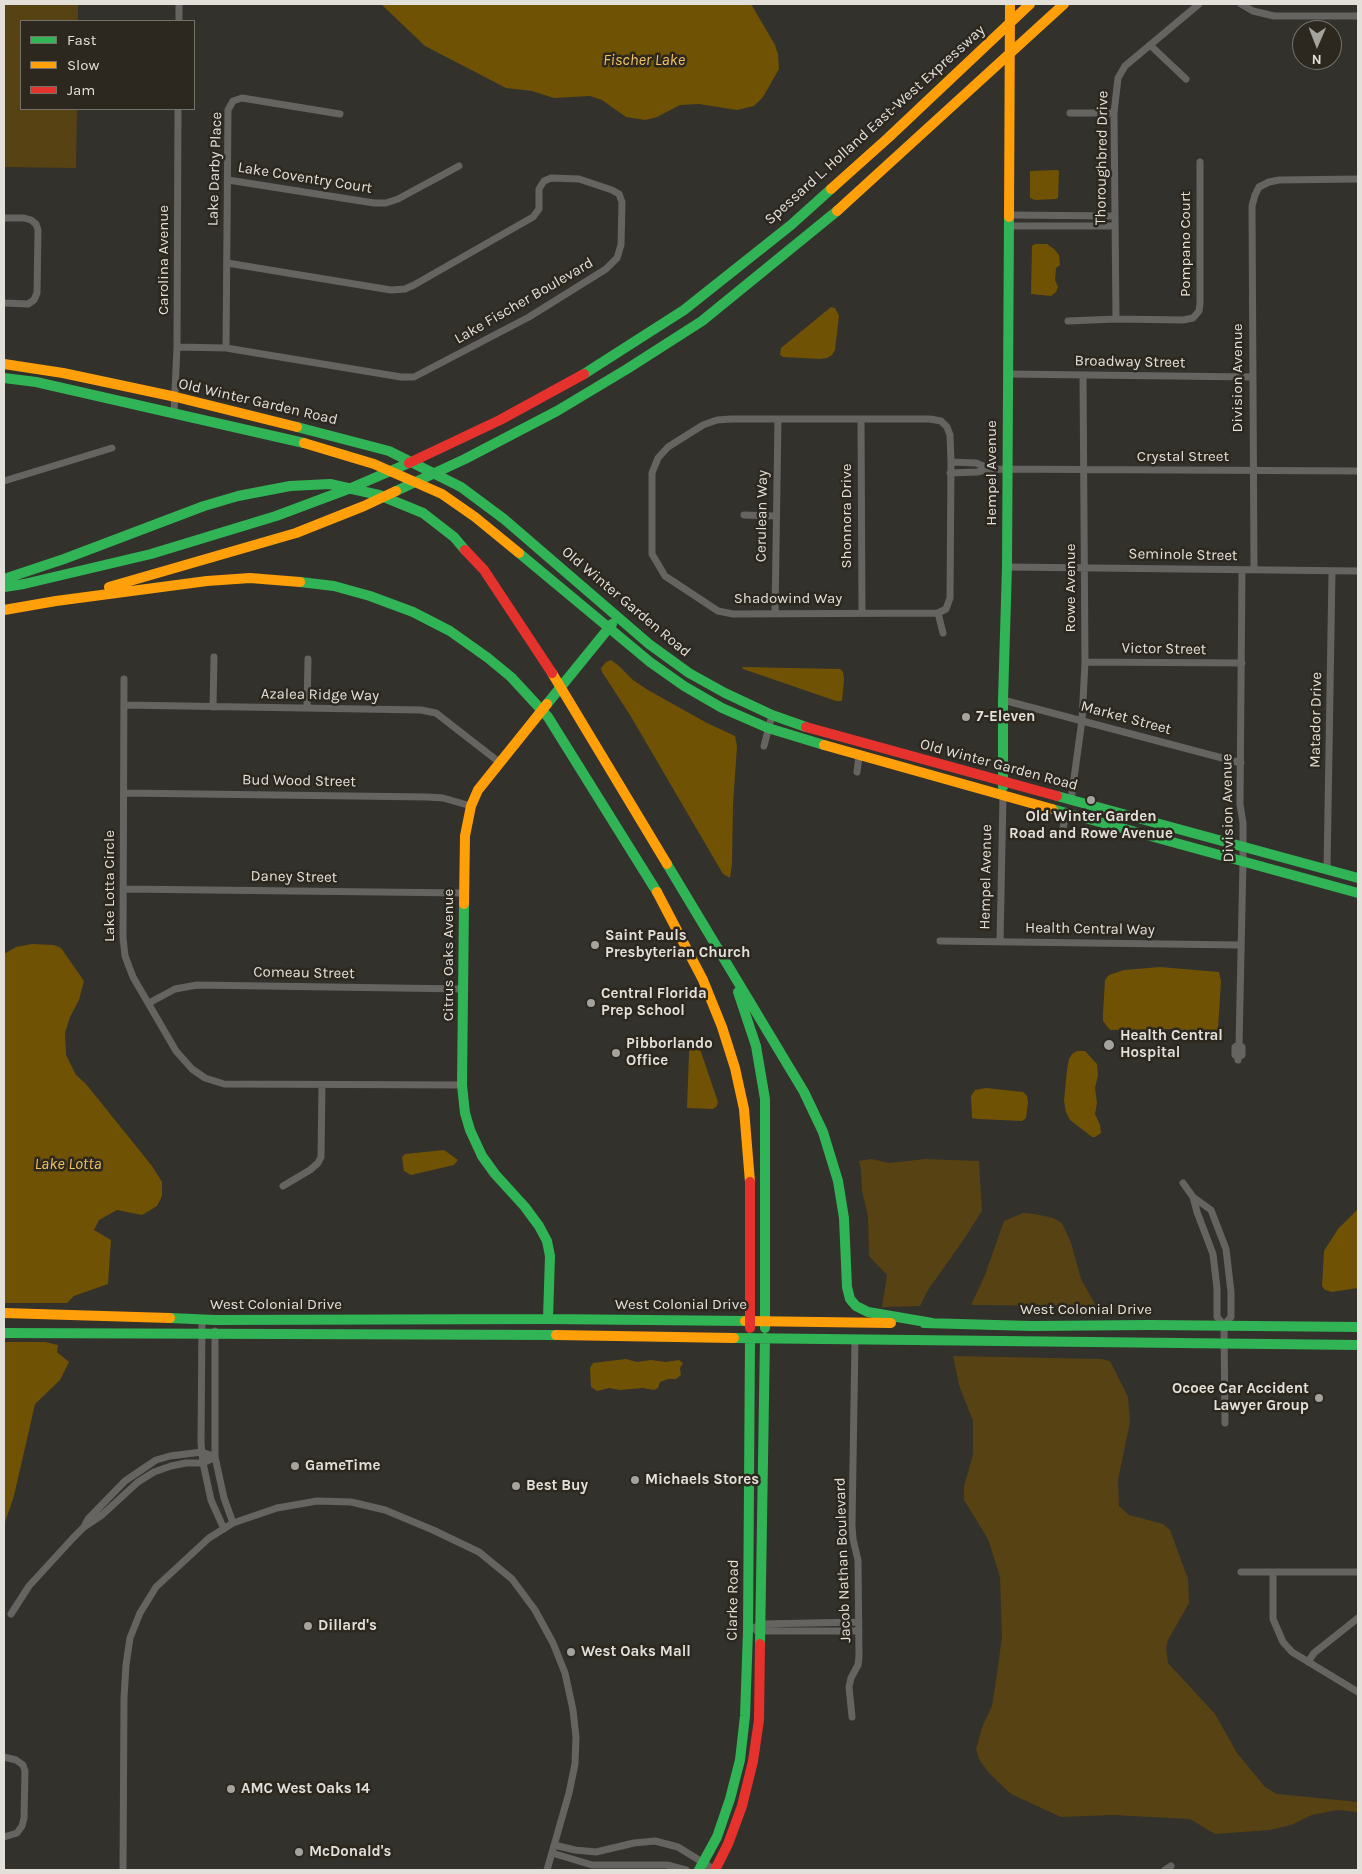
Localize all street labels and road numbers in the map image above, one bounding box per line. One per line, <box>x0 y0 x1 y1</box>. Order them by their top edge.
street label: Spessard L. Holland East-West Expressway <box>761 21 989 229</box>
street label: Thoroughbred Drive <box>1092 91 1112 225</box>
street label: Lake Darby Place <box>204 112 226 226</box>
street label: Lake Coventry Court <box>237 158 373 198</box>
street label: Pompano Court <box>1177 191 1195 297</box>
street label: Carolina Avenue <box>155 205 173 315</box>
street label: Lake Fischer Boulevard <box>451 254 597 348</box>
street label: Division Avenue <box>1229 324 1247 432</box>
street label: Broadway Street <box>1074 352 1186 372</box>
street label: Old Winter Garden Road <box>177 375 339 429</box>
street label: Hempel Avenue <box>983 420 1001 526</box>
street label: Crystal Street <box>1137 448 1229 466</box>
street label: Shonnora Drive <box>838 464 856 568</box>
street label: Cerulean Way <box>752 470 772 562</box>
street label: Old Winter Garden Road <box>558 543 694 661</box>
street label: Rowe Avenue <box>1062 544 1080 632</box>
street label: Seminole Street <box>1128 545 1238 565</box>
street label: Shadowind Way <box>734 590 842 608</box>
street label: Victor Street <box>1122 639 1206 659</box>
street label: Matador Drive <box>1306 672 1326 768</box>
street label: Azalea Ridge Way <box>261 685 379 705</box>
street label: Market Street <box>1079 697 1173 739</box>
street label: Old Winter Garden Road <box>918 735 1080 795</box>
street label: Division Avenue <box>1218 753 1238 863</box>
street label: Bud Wood Street <box>242 771 356 791</box>
street label: Hempel Avenue <box>976 824 996 930</box>
street label: Lake Lotta Circle <box>101 830 119 942</box>
street label: Daney Street <box>251 867 337 887</box>
street label: Citrus Oaks Avenue <box>440 889 458 1021</box>
street label: Health Central Way <box>1025 919 1155 939</box>
street label: Comeau Street <box>253 963 355 983</box>
street label: West Colonial Drive <box>210 1296 342 1314</box>
street label: West Colonial Drive <box>615 1296 747 1314</box>
street label: West Colonial Drive <box>1020 1301 1152 1319</box>
street label: Jacob Nathan Boulevard <box>831 1477 855 1643</box>
street label: Clarke Road <box>723 1559 743 1641</box>

